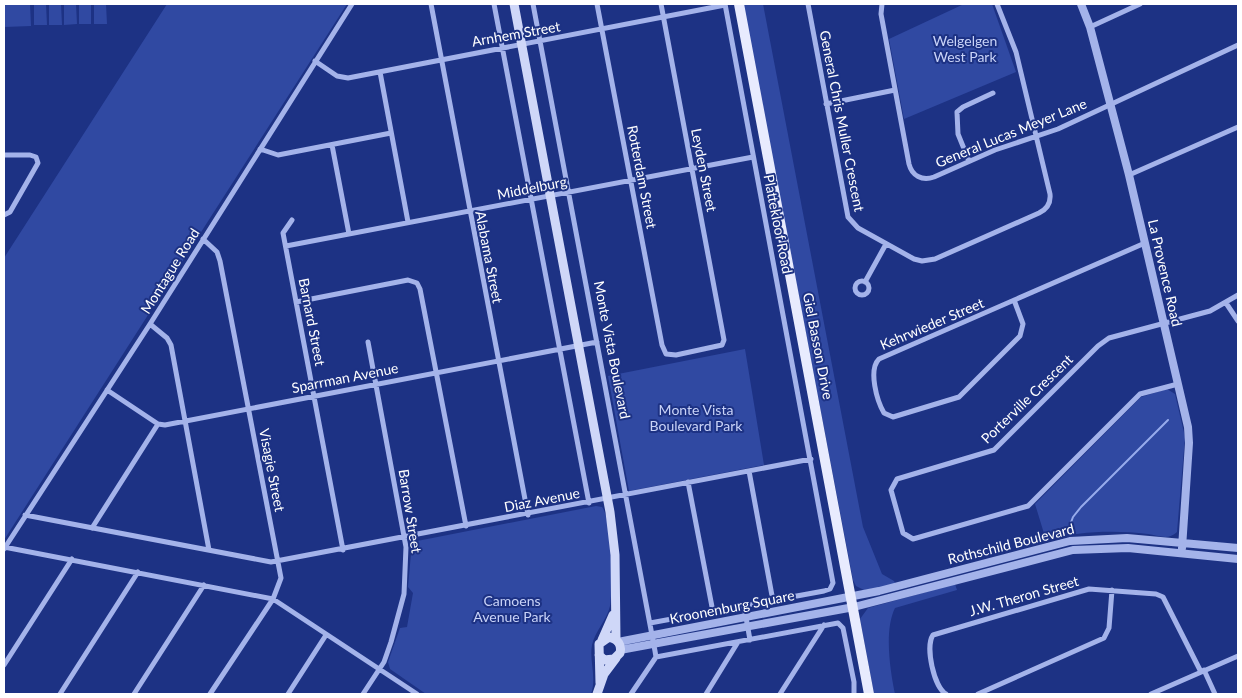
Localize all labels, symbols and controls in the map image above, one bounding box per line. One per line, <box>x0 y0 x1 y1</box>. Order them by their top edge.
street label: Arnhem Street <box>470 17 561 50</box>
street label: General Chris Muller Crescent <box>817 29 868 213</box>
park label: Welgelgen West Park <box>933 32 997 65</box>
street label: General Lucas Meyer Lane <box>933 94 1089 171</box>
street label: Rotterdam Street <box>624 124 661 230</box>
street label: Leyden Street <box>688 127 721 213</box>
street label: Middelburg <box>496 172 568 203</box>
street label: Plattekloof Road <box>761 173 796 275</box>
street label: Alabama Street <box>472 209 507 304</box>
street label: La Provence Road <box>1145 218 1186 328</box>
street label: Montague Road <box>137 225 203 317</box>
street label: Barnard Street <box>296 277 329 367</box>
street label: Monte Vista Boulevard <box>591 279 634 420</box>
street label: Giel Basson Drive <box>800 291 837 401</box>
street label: Kehrwieder Street <box>877 294 986 353</box>
street label: Porterville Crescent <box>977 351 1076 447</box>
street label: Sparrman Avenue <box>290 359 400 396</box>
park label: Monte Vista Boulevard Park <box>650 401 743 434</box>
street label: Visagie Street <box>256 427 289 513</box>
street label: Barrow Street <box>395 468 426 554</box>
street label: Diaz Avenue <box>503 484 581 515</box>
street label: Rothschild Boulevard <box>946 520 1076 567</box>
street label: J.W. Theron Street <box>967 572 1080 619</box>
street label: Kroonenburg Square <box>668 586 796 627</box>
park label: Camoens Avenue Park <box>473 592 552 625</box>

